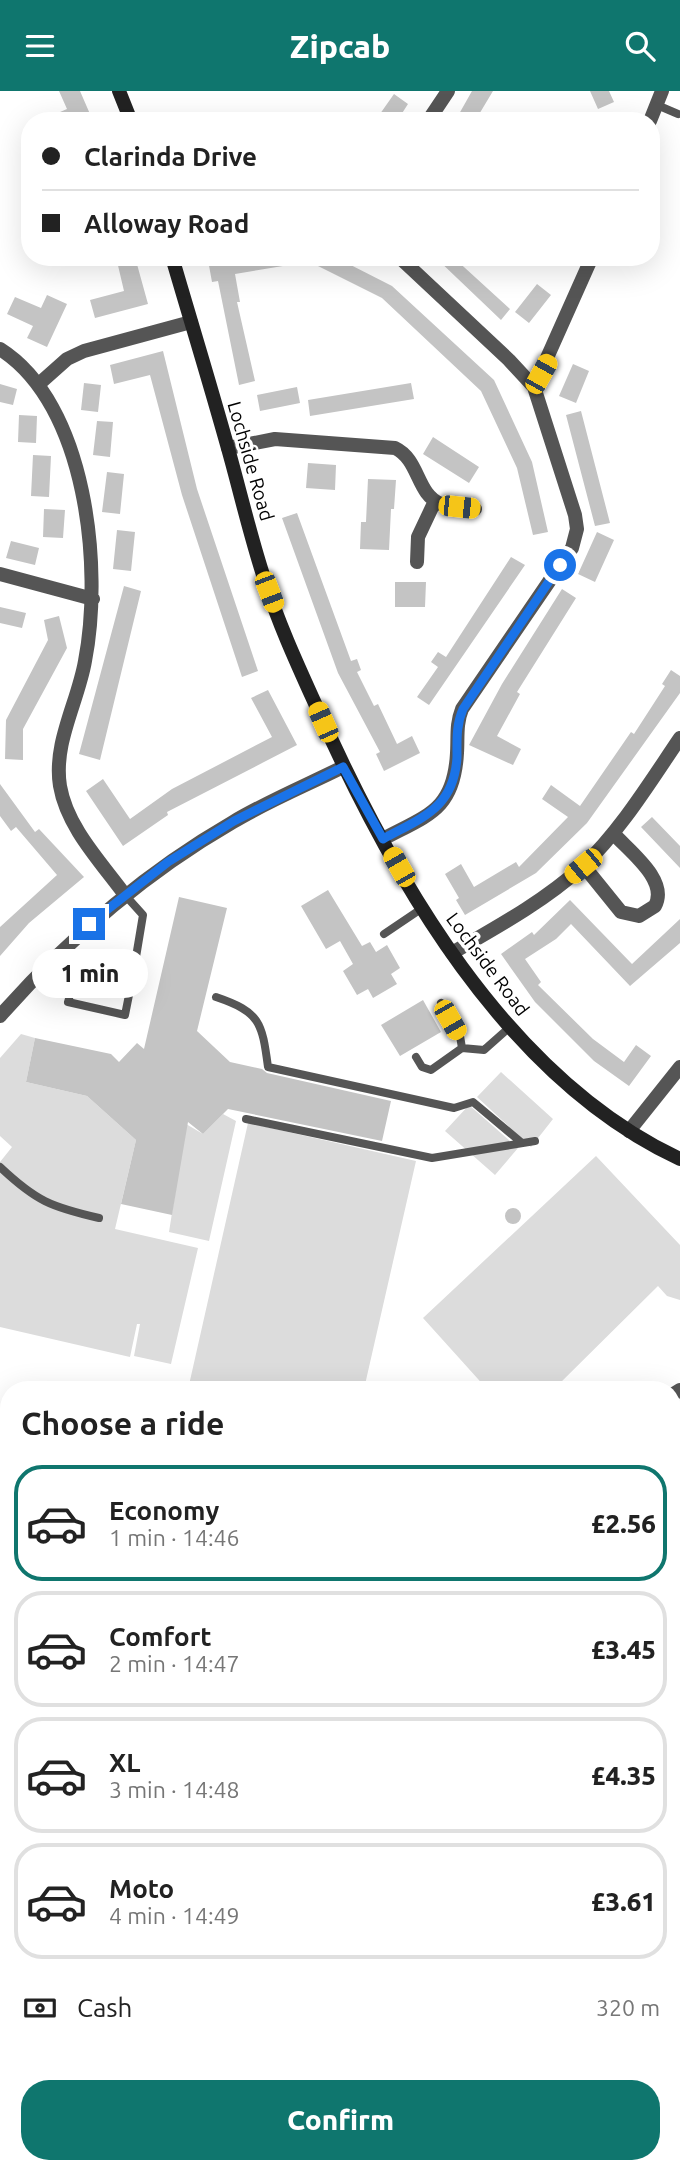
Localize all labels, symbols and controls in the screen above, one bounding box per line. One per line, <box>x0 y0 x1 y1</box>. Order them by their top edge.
icon: menu <box>21 27 59 65</box>
icon: search <box>621 27 659 65</box>
text: Zipcab <box>290 28 390 64</box>
text: Clarinda Drive <box>84 142 257 171</box>
text: Alloway Road <box>84 209 249 238</box>
car <box>522 351 561 397</box>
street label: Lochside Road <box>223 399 279 523</box>
car <box>438 494 481 520</box>
route start <box>544 549 576 581</box>
car <box>252 569 287 615</box>
car <box>305 699 342 745</box>
car <box>380 844 419 890</box>
car <box>561 844 606 888</box>
route end <box>73 908 105 940</box>
street label: Lochside Road <box>442 908 534 1020</box>
callout: 1 min <box>31 949 147 997</box>
text: 1 min <box>61 961 119 986</box>
car <box>431 997 470 1043</box>
text: Choose a ride <box>21 1405 224 1441</box>
icon: car <box>25 1492 88 1555</box>
text: Economy <box>109 1496 219 1525</box>
text: £2.56 <box>591 1509 656 1538</box>
text: 1 min · 14:46 <box>109 1525 240 1550</box>
icon: car <box>25 1618 88 1681</box>
text: Comfort <box>109 1622 212 1651</box>
text: £3.45 <box>591 1635 656 1664</box>
text: 2 min · 14:47 <box>109 1651 240 1676</box>
icon: car <box>25 1744 88 1807</box>
text: XL <box>109 1748 140 1777</box>
text: £4.35 <box>591 1761 656 1790</box>
text: 3 min · 14:48 <box>109 1777 240 1802</box>
icon: car <box>25 1870 88 1933</box>
text: Moto <box>109 1874 174 1903</box>
text: £3.61 <box>591 1887 656 1916</box>
text: 4 min · 14:49 <box>109 1903 240 1928</box>
icon: cash <box>21 1989 59 2027</box>
text: Cash <box>77 1993 132 2022</box>
text: 320 m <box>596 1995 660 2020</box>
button: Confirm <box>21 2080 660 2160</box>

